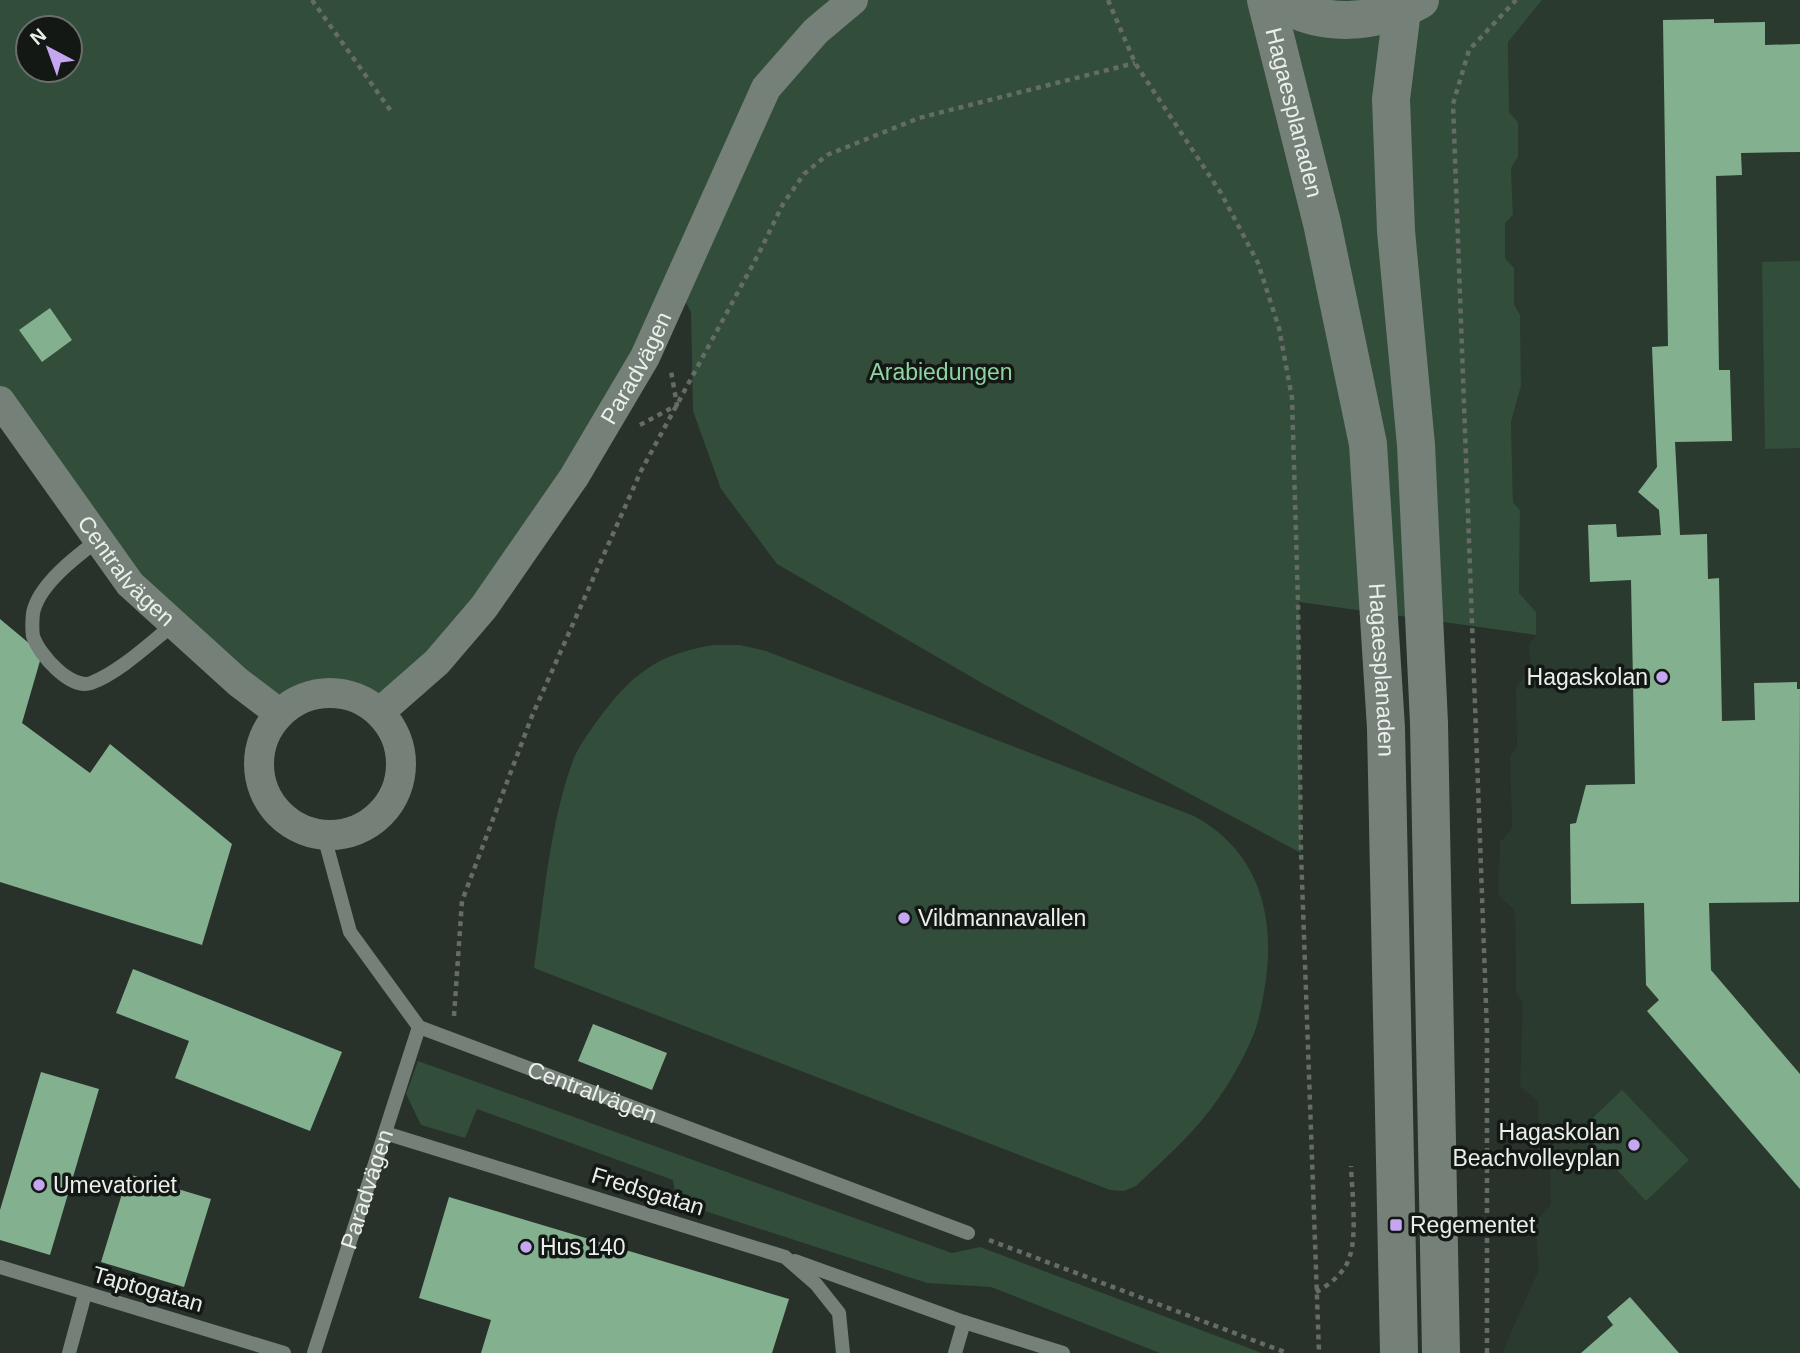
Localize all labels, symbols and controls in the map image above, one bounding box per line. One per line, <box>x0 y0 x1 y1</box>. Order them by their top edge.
north arrow <box>14 14 84 84</box>
text: N <box>26 24 50 49</box>
street label: Hagaesplanaden <box>1260 25 1328 200</box>
street label: Paradvägen <box>595 308 677 429</box>
park label: Arabiedungen <box>869 359 1013 385</box>
street label: Centralvägen <box>73 511 180 631</box>
street label: Hagaesplanaden <box>1364 582 1400 757</box>
place label: Hagaskolan <box>1527 664 1648 690</box>
marker: Hagaskolan <box>1654 669 1670 685</box>
place label: Vildmannavallen <box>918 905 1086 931</box>
marker: Vildmannavallen <box>896 910 912 926</box>
street label: Centralvägen <box>524 1056 661 1128</box>
place label: Hagaskolan Beachvolleyplan <box>1452 1119 1620 1171</box>
street label: Paradvägen <box>335 1126 398 1252</box>
marker: Hagaskolan Beachvolleyplan <box>1626 1137 1642 1153</box>
street label: Fredsgatan <box>589 1162 707 1220</box>
place label: Umevatoriet <box>53 1172 178 1198</box>
marker: Umevatoriet <box>31 1177 47 1193</box>
place label: Regementet <box>1410 1212 1536 1238</box>
marker: Regementet <box>1388 1217 1404 1233</box>
place label: Hus 140 <box>540 1234 626 1260</box>
marker: Hus 140 <box>518 1239 534 1255</box>
street label: Taptogatan <box>90 1261 206 1317</box>

